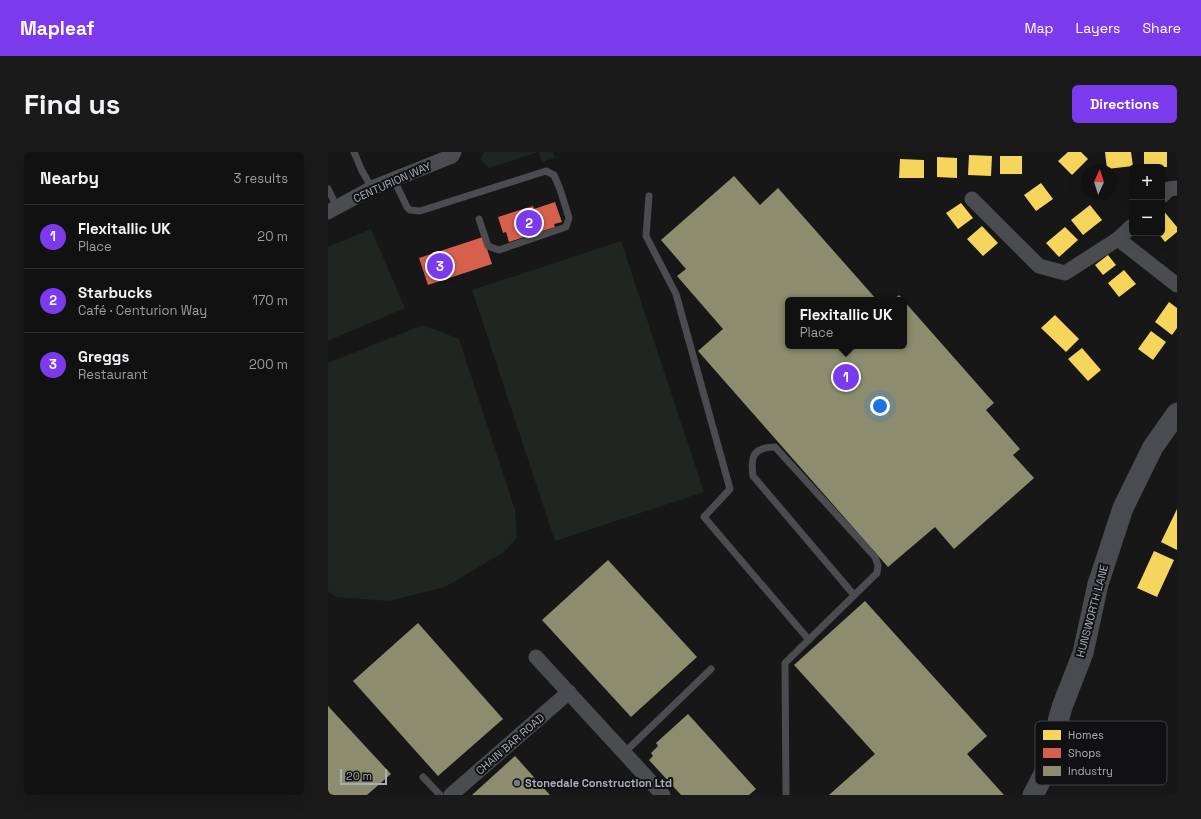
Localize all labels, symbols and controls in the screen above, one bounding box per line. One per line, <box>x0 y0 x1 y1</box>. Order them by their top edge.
text: Mapleaf <box>20 16 94 41</box>
text: Map <box>1024 19 1054 37</box>
text: Layers <box>1076 19 1120 37</box>
text: Share <box>1142 19 1181 37</box>
button: Directions <box>1072 85 1177 123</box>
text: Find us <box>24 86 121 122</box>
street label: CENTURION WAY <box>351 159 433 205</box>
north arrow <box>1081 164 1117 200</box>
map controls <box>1129 164 1165 236</box>
button: + <box>1129 164 1165 200</box>
text: Nearby <box>40 167 99 189</box>
text: 3 results <box>234 170 288 187</box>
button: − <box>1129 200 1165 236</box>
pin: 2 <box>516 208 542 238</box>
text: Flexitallic UK <box>78 219 171 238</box>
text: 1 <box>50 228 56 245</box>
text: 20 m <box>257 228 288 245</box>
text: Place <box>78 238 112 255</box>
pin: 3 <box>427 251 453 281</box>
text: Starbucks <box>78 283 152 302</box>
text: 2 <box>49 292 57 309</box>
text: 170 m <box>252 292 288 309</box>
popup <box>785 297 907 349</box>
text: Café · Centurion Way <box>78 302 207 319</box>
text: Flexitallic UK <box>800 305 892 324</box>
text: Place <box>800 324 833 341</box>
text: Greggs <box>78 347 129 366</box>
text: 3 <box>49 356 57 373</box>
text: 200 m <box>249 356 288 373</box>
pin: 1 <box>833 362 859 392</box>
text: Restaurant <box>78 366 148 383</box>
your location <box>870 396 890 416</box>
street label: HUNSWORTH LANE <box>1073 563 1111 659</box>
street label: CHAIN BAR ROAD <box>473 710 547 778</box>
legend <box>1035 721 1167 785</box>
text: Homes <box>1068 728 1104 742</box>
text: Shops <box>1068 746 1101 760</box>
text: Industry <box>1068 764 1113 778</box>
scale bar <box>340 767 387 786</box>
text: 20 m <box>346 769 372 783</box>
place label: Stonedale Construction Ltd <box>525 776 672 790</box>
marker: Stonedale Construction Ltd <box>512 778 522 788</box>

